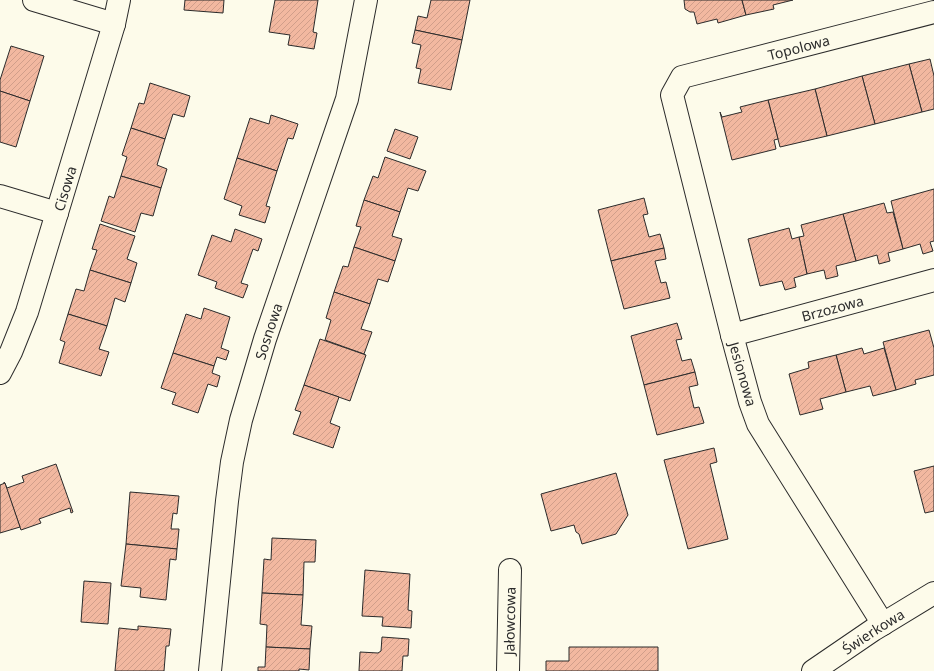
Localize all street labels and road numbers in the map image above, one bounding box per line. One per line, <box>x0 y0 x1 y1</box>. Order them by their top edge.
street label: Topolowa <box>766 30 831 64</box>
street label: Cisowa <box>49 163 80 213</box>
street label: Brzozowa <box>799 290 865 325</box>
street label: Sosnowa <box>250 300 286 362</box>
street label: Jesionowa <box>724 338 761 408</box>
street label: Jałowcowa <box>499 587 519 657</box>
street label: Świerkowa <box>838 604 908 658</box>

